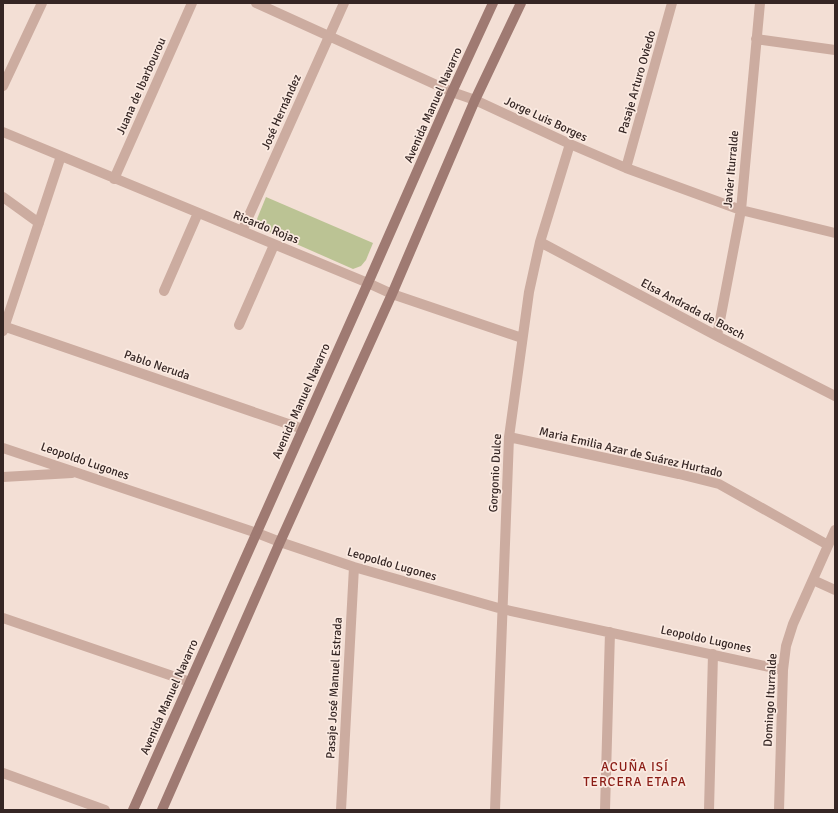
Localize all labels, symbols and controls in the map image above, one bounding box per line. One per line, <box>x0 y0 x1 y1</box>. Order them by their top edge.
street label: Pasaje Arturo Oviedo <box>616 29 659 136</box>
street label: Juana de Ibarbourou <box>113 35 170 137</box>
street label: Avenida Manuel Navarro <box>401 45 466 165</box>
street label: José Hernández <box>258 72 305 152</box>
street label: Jorge Luis Borges <box>502 94 590 145</box>
street label: Javier Iturralde <box>721 130 742 208</box>
street label: Ricardo Rojas <box>231 207 301 247</box>
street label: Elsa Andrada de Bosch <box>638 276 747 343</box>
street label: Avenida Manuel Navarro <box>269 341 334 461</box>
street label: Pablo Neruda <box>122 347 192 384</box>
street label: Maria Emilia Azar de Suárez Hurtado <box>538 424 724 481</box>
street label: Gorgonio Dulce <box>486 433 505 513</box>
street label: Leopoldo Lugones <box>39 439 131 484</box>
street label: Leopoldo Lugones <box>345 545 438 584</box>
street label: Pasaje José Manuel Estrada <box>323 617 346 759</box>
street label: Leopoldo Lugones <box>659 623 753 656</box>
street label: Avenida Manuel Navarro <box>137 637 202 757</box>
street label: Domingo Iturralde <box>761 653 780 747</box>
district label: ACUÑA ISÍ TERCERA ETAPA <box>583 759 687 790</box>

